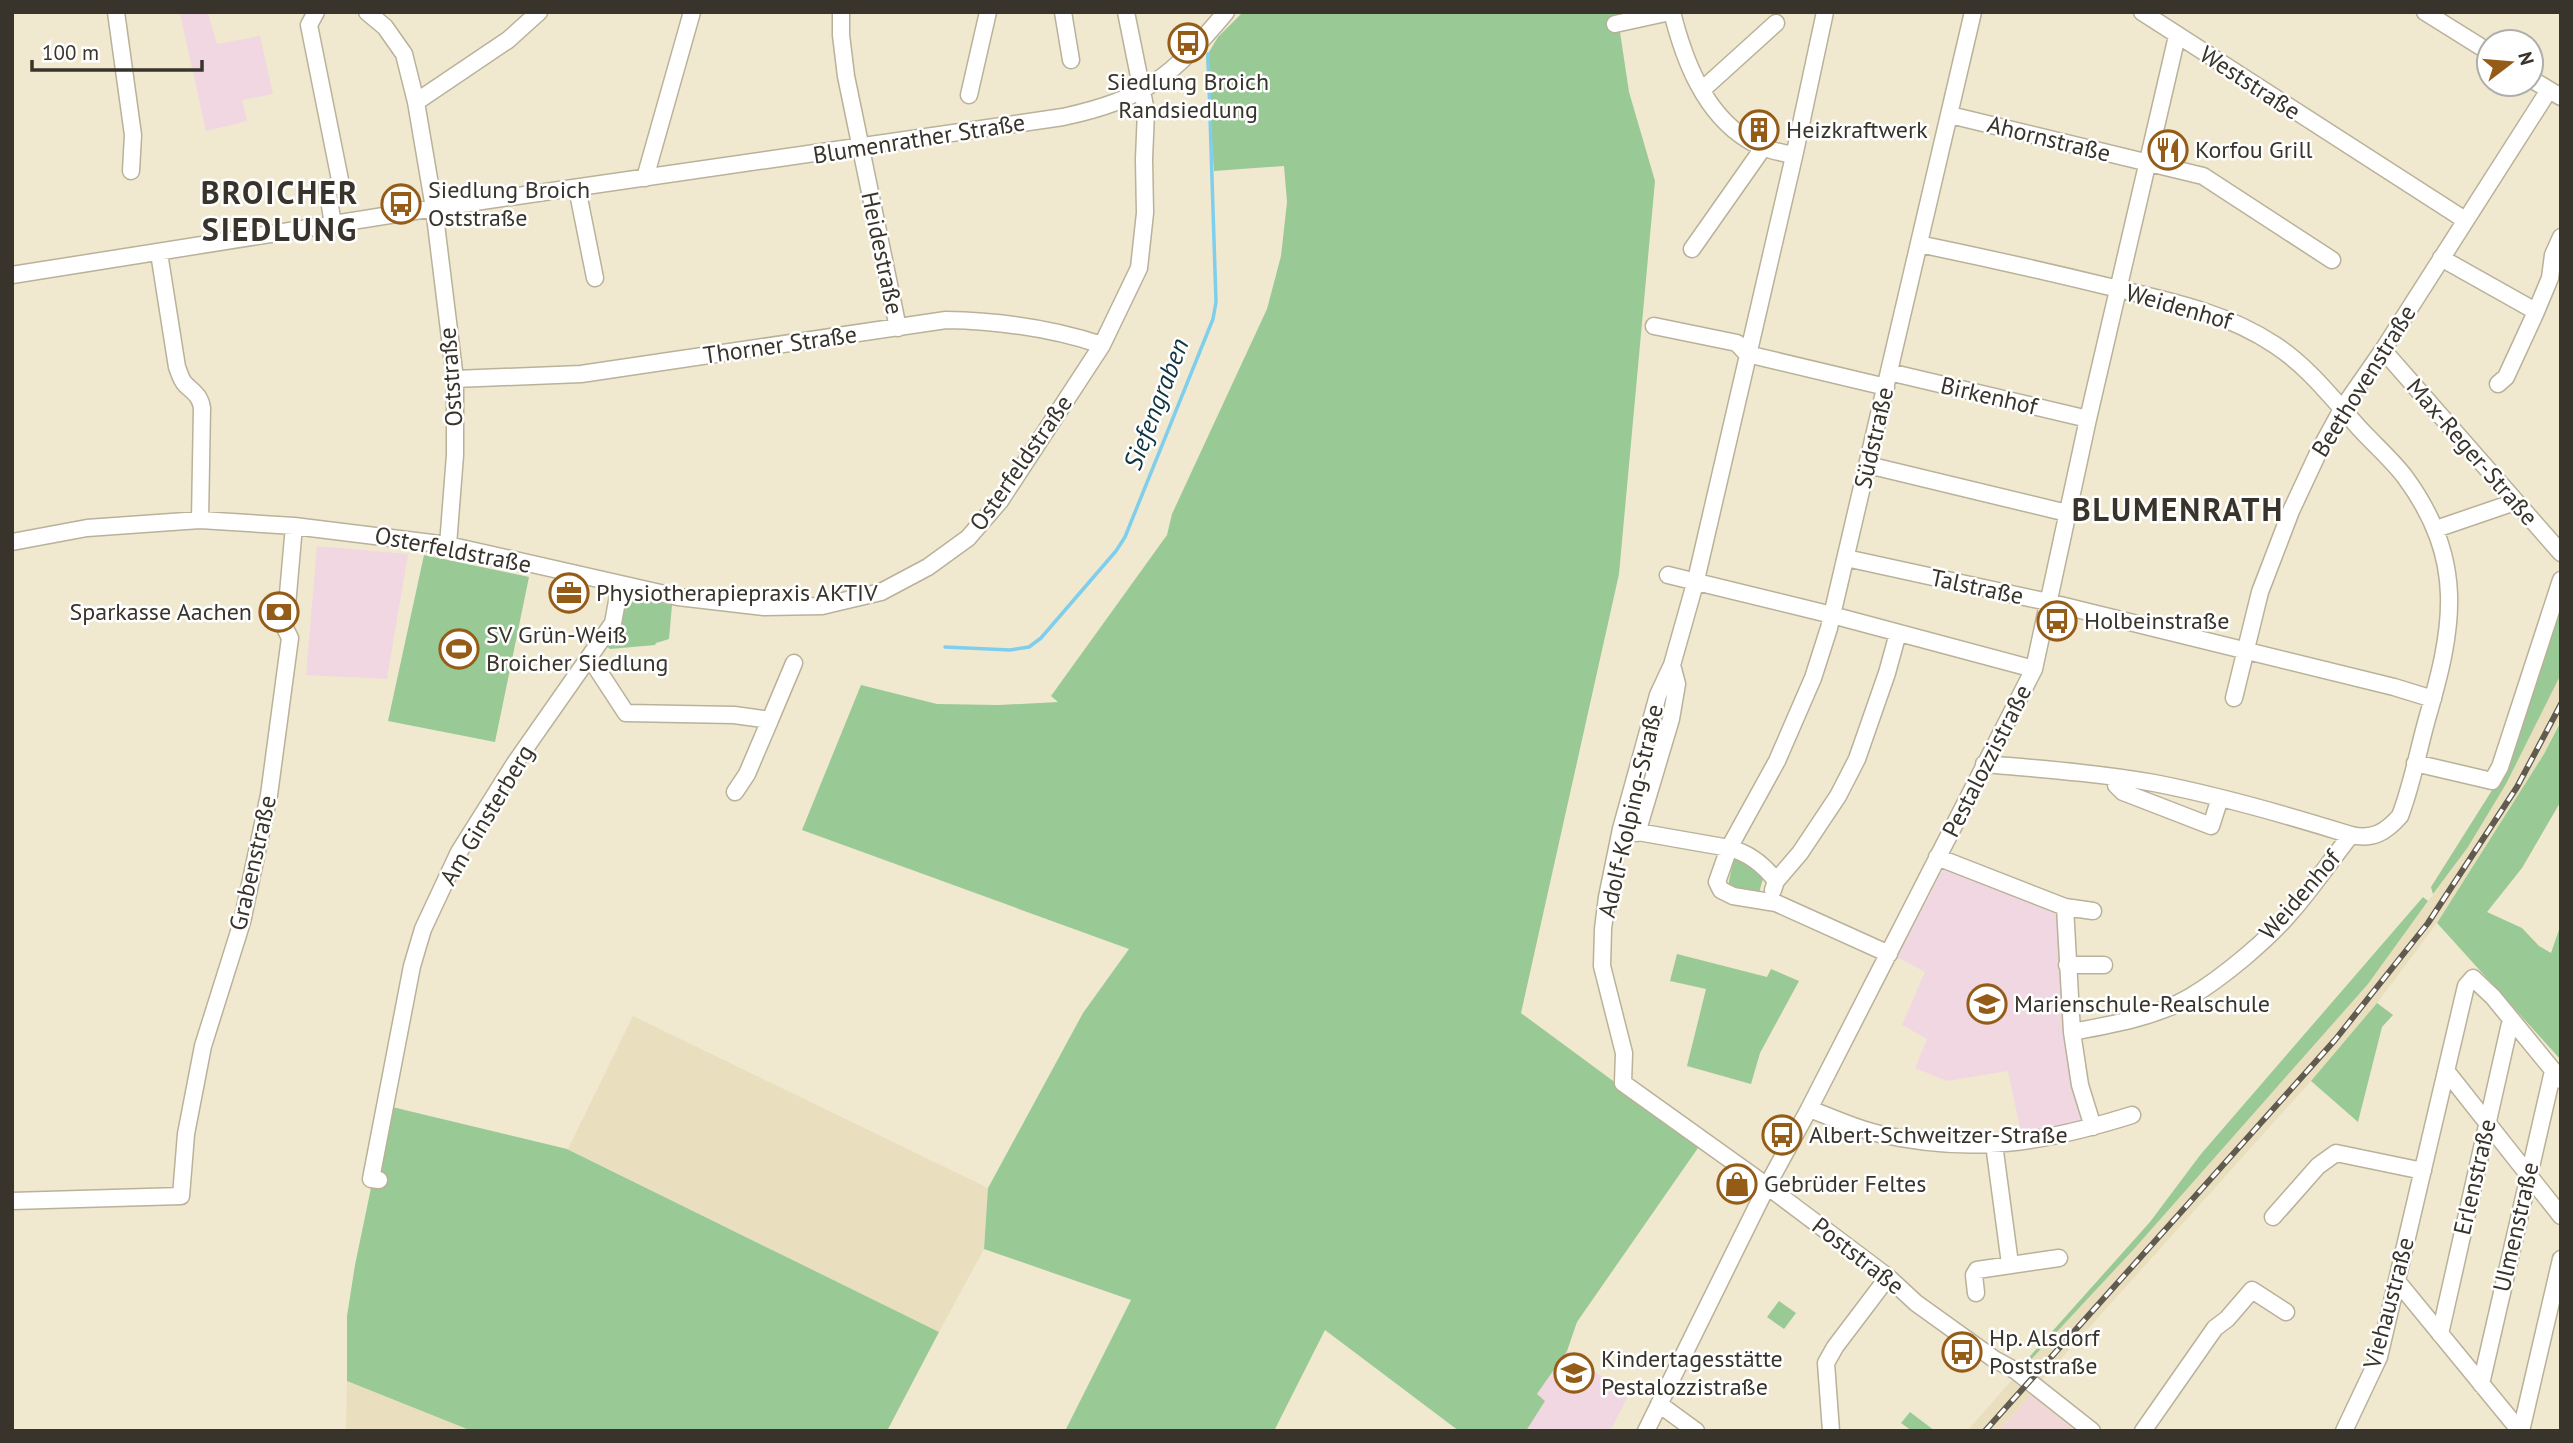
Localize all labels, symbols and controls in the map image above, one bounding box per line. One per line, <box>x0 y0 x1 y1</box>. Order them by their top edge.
bus stop icon: Siedlung Broich Randsiedlung <box>1167 22 1209 64</box>
scale bar <box>32 28 201 72</box>
north arrow <box>2475 28 2545 98</box>
text: 100 m <box>42 39 99 66</box>
street label: Weststraße <box>2194 39 2307 127</box>
text: N <box>2513 49 2540 68</box>
place label: Siedlung Broich Randsiedlung <box>1107 66 1269 125</box>
street label: Blumenrather Straße <box>811 106 1027 171</box>
street label: Ahornstraße <box>1984 108 2114 169</box>
building icon: Heizkraftwerk <box>1738 109 1780 151</box>
place label: Heizkraftwerk <box>1786 114 1928 145</box>
restaurant icon: Korfou Grill <box>2147 129 2189 171</box>
place label: Korfou Grill <box>2195 134 2312 165</box>
district label: BROICHER SIEDLUNG <box>201 171 359 250</box>
place label: Siedlung Broich Oststraße <box>428 174 590 233</box>
bus stop icon: Siedlung Broich Oststraße <box>380 183 422 225</box>
street label: Heidestraße <box>854 189 911 317</box>
street label: Weidenhof <box>2122 277 2237 337</box>
street label: Beethovenstraße <box>2305 299 2423 462</box>
street label: Thorner Straße <box>701 318 859 371</box>
street label: Oststraße <box>432 326 469 428</box>
water label: Siefengraben <box>1115 333 1196 474</box>
street label: Birkenhof <box>1938 369 2042 422</box>
street label: Max-Reger-Straße <box>2400 372 2545 532</box>
street label: Südstraße <box>1847 384 1900 492</box>
street label: Osterfeldstraße <box>962 389 1079 537</box>
district label: BLUMENRATH <box>2072 488 2284 530</box>
street label: Osterfeldstraße <box>372 519 534 580</box>
street label: Talstraße <box>1928 562 2027 611</box>
office icon: Physiotherapiepraxis AKTIV <box>548 572 590 614</box>
place label: Physiotherapiepraxis AKTIV <box>596 577 878 608</box>
bank icon: Sparkasse Aachen <box>258 591 300 633</box>
place label: Sparkasse Aachen <box>70 596 252 627</box>
bus stop icon: Holbeinstraße <box>2036 600 2078 642</box>
place label: Holbeinstraße <box>2084 605 2229 636</box>
place label: SV Grün-Weiß Broicher Siedlung <box>486 619 668 678</box>
sports icon: SV Grün-Weiß Broicher Siedlung <box>438 628 480 670</box>
street label: Pestalozzistraße <box>1935 679 2038 842</box>
street label: Adolf-Kolping-Straße <box>1591 701 1670 921</box>
street label: Am Ginsterberg <box>432 739 541 891</box>
street label: Grabenstraße <box>222 792 283 933</box>
street label: Weidenhof <box>2252 842 2348 946</box>
school or university icon: Marienschule-Realschule <box>1966 983 2008 1025</box>
place label: Marienschule-Realschule <box>2014 988 2270 1019</box>
bus stop icon: Albert-Schweitzer-Straße <box>1761 1114 1803 1156</box>
street label: Erlenstraße <box>2446 1116 2503 1238</box>
place label: Albert-Schweitzer-Straße <box>1809 1119 2068 1150</box>
street label: Ulmenstraße <box>2486 1159 2545 1295</box>
shop icon: Gebrüder Feltes <box>1716 1163 1758 1205</box>
place label: Gebrüder Feltes <box>1764 1168 1926 1199</box>
street label: Poststraße <box>1806 1210 1911 1301</box>
street label: Viehaustraße <box>2356 1234 2421 1373</box>
place label: Hp. Alsdorf Poststraße <box>1989 1322 2101 1381</box>
bus stop icon: Hp. Alsdorf Poststraße <box>1941 1331 1983 1373</box>
place label: Kindertagesstätte Pestalozzistraße <box>1601 1343 1783 1402</box>
school or university icon: Kindertagesstätte Pestalozzistraße <box>1553 1352 1595 1394</box>

